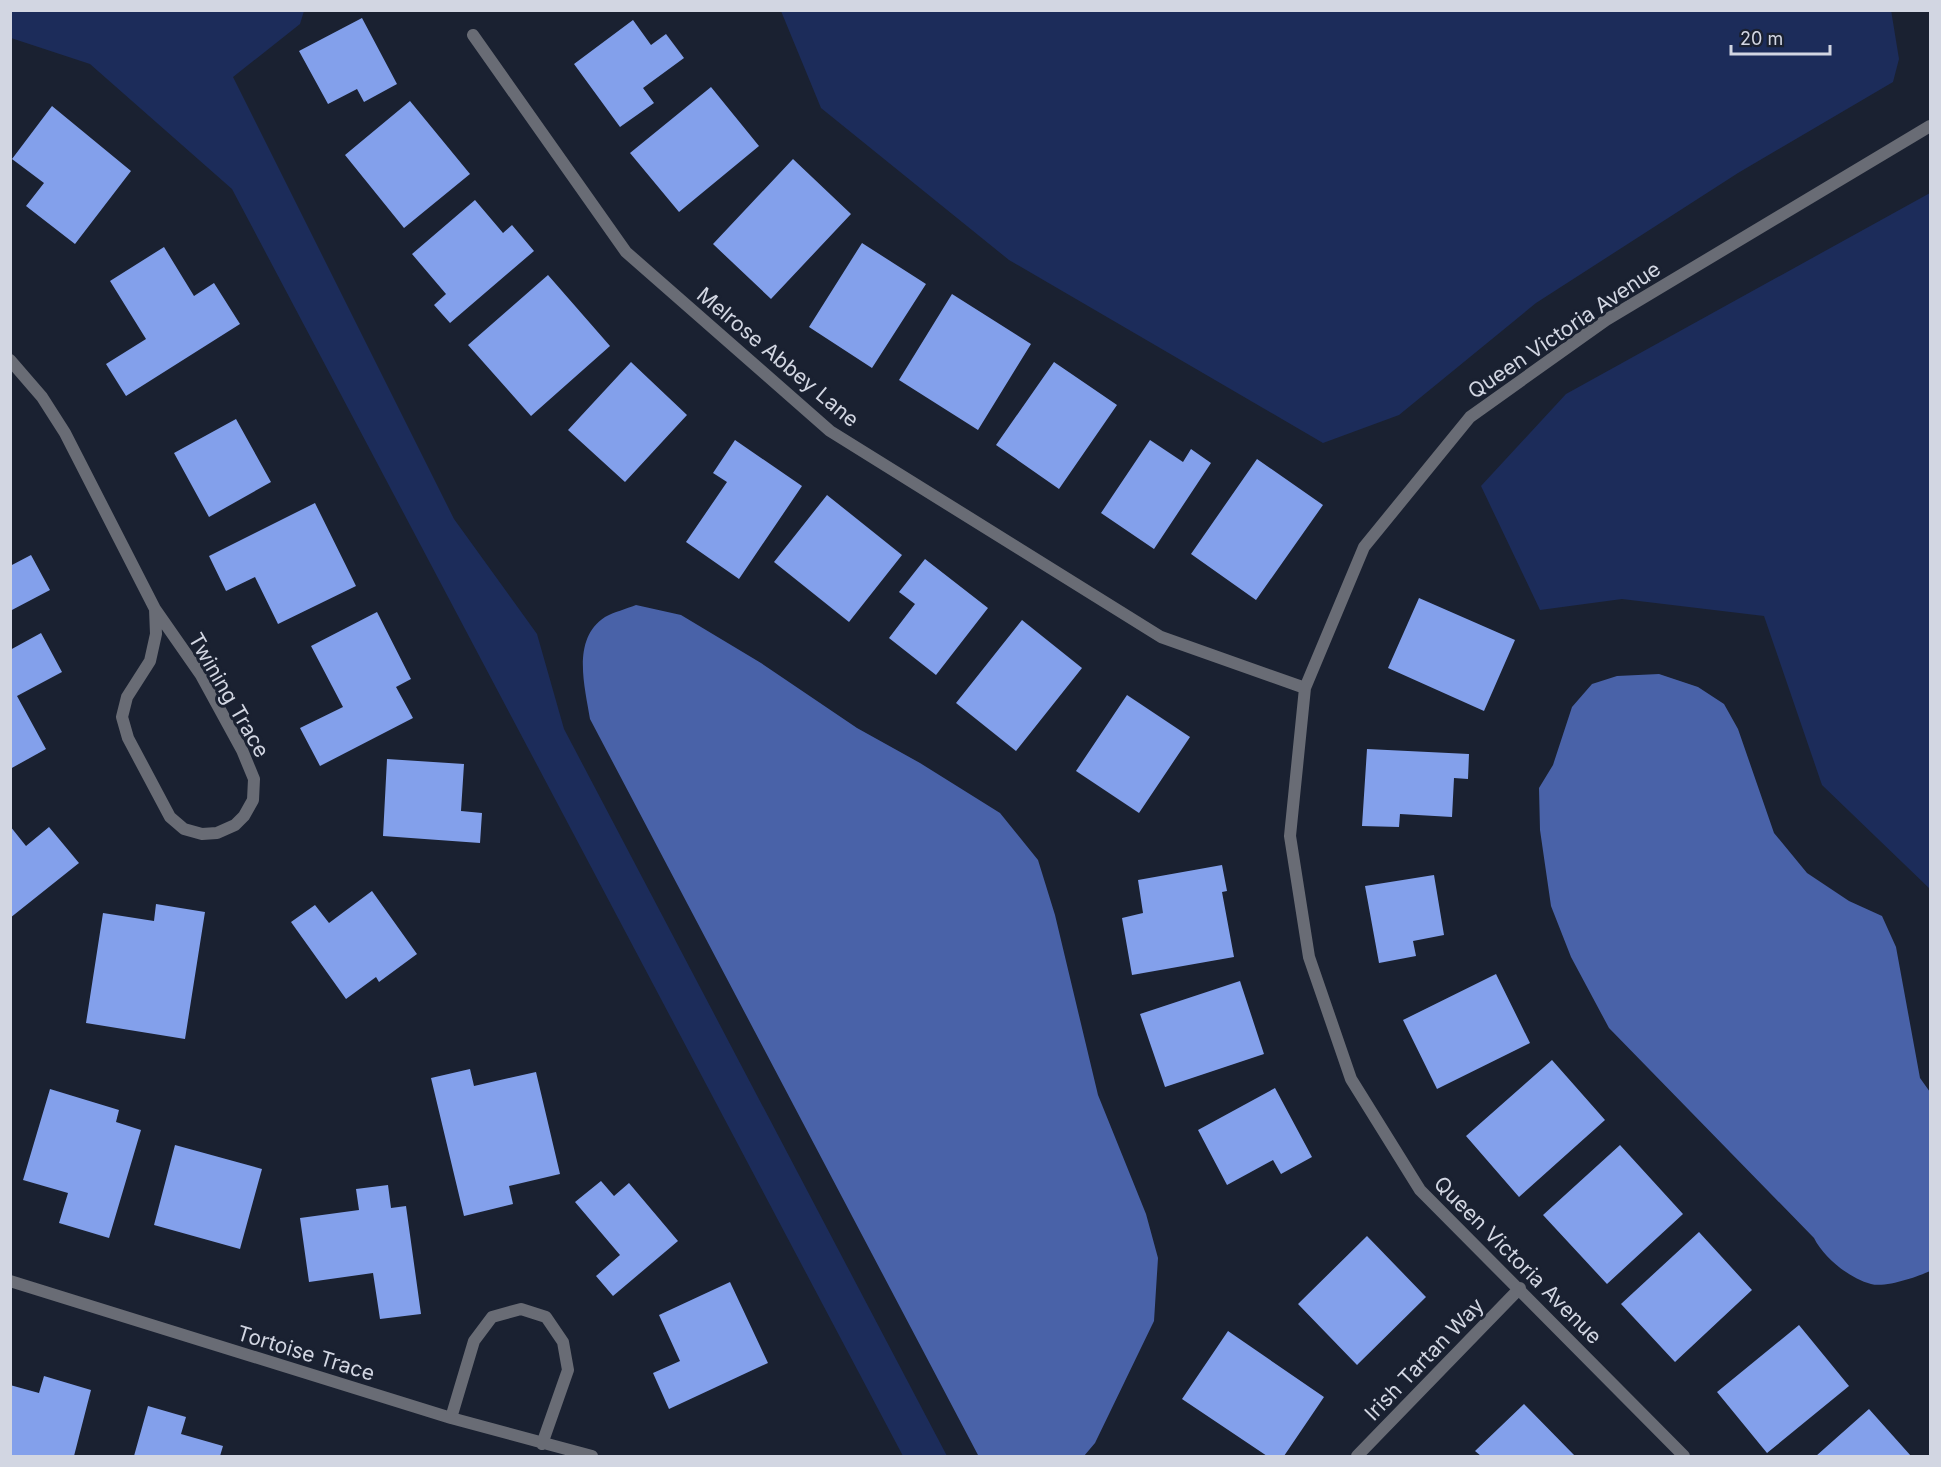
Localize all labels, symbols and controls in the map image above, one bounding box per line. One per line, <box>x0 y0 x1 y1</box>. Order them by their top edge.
scale bar <box>1731 18 1830 56</box>
text: 20 m <box>1740 28 1783 49</box>
street label: Queen Victoria Avenue <box>1463 256 1665 404</box>
street label: Melrose Abbey Lane <box>692 282 864 432</box>
street label: Twining Trace <box>183 628 275 762</box>
street label: Queen Victoria Avenue <box>1429 1171 1607 1349</box>
street label: Irish Tartan Way <box>1359 1292 1489 1425</box>
street label: Tortoise Trace <box>234 1320 378 1386</box>

